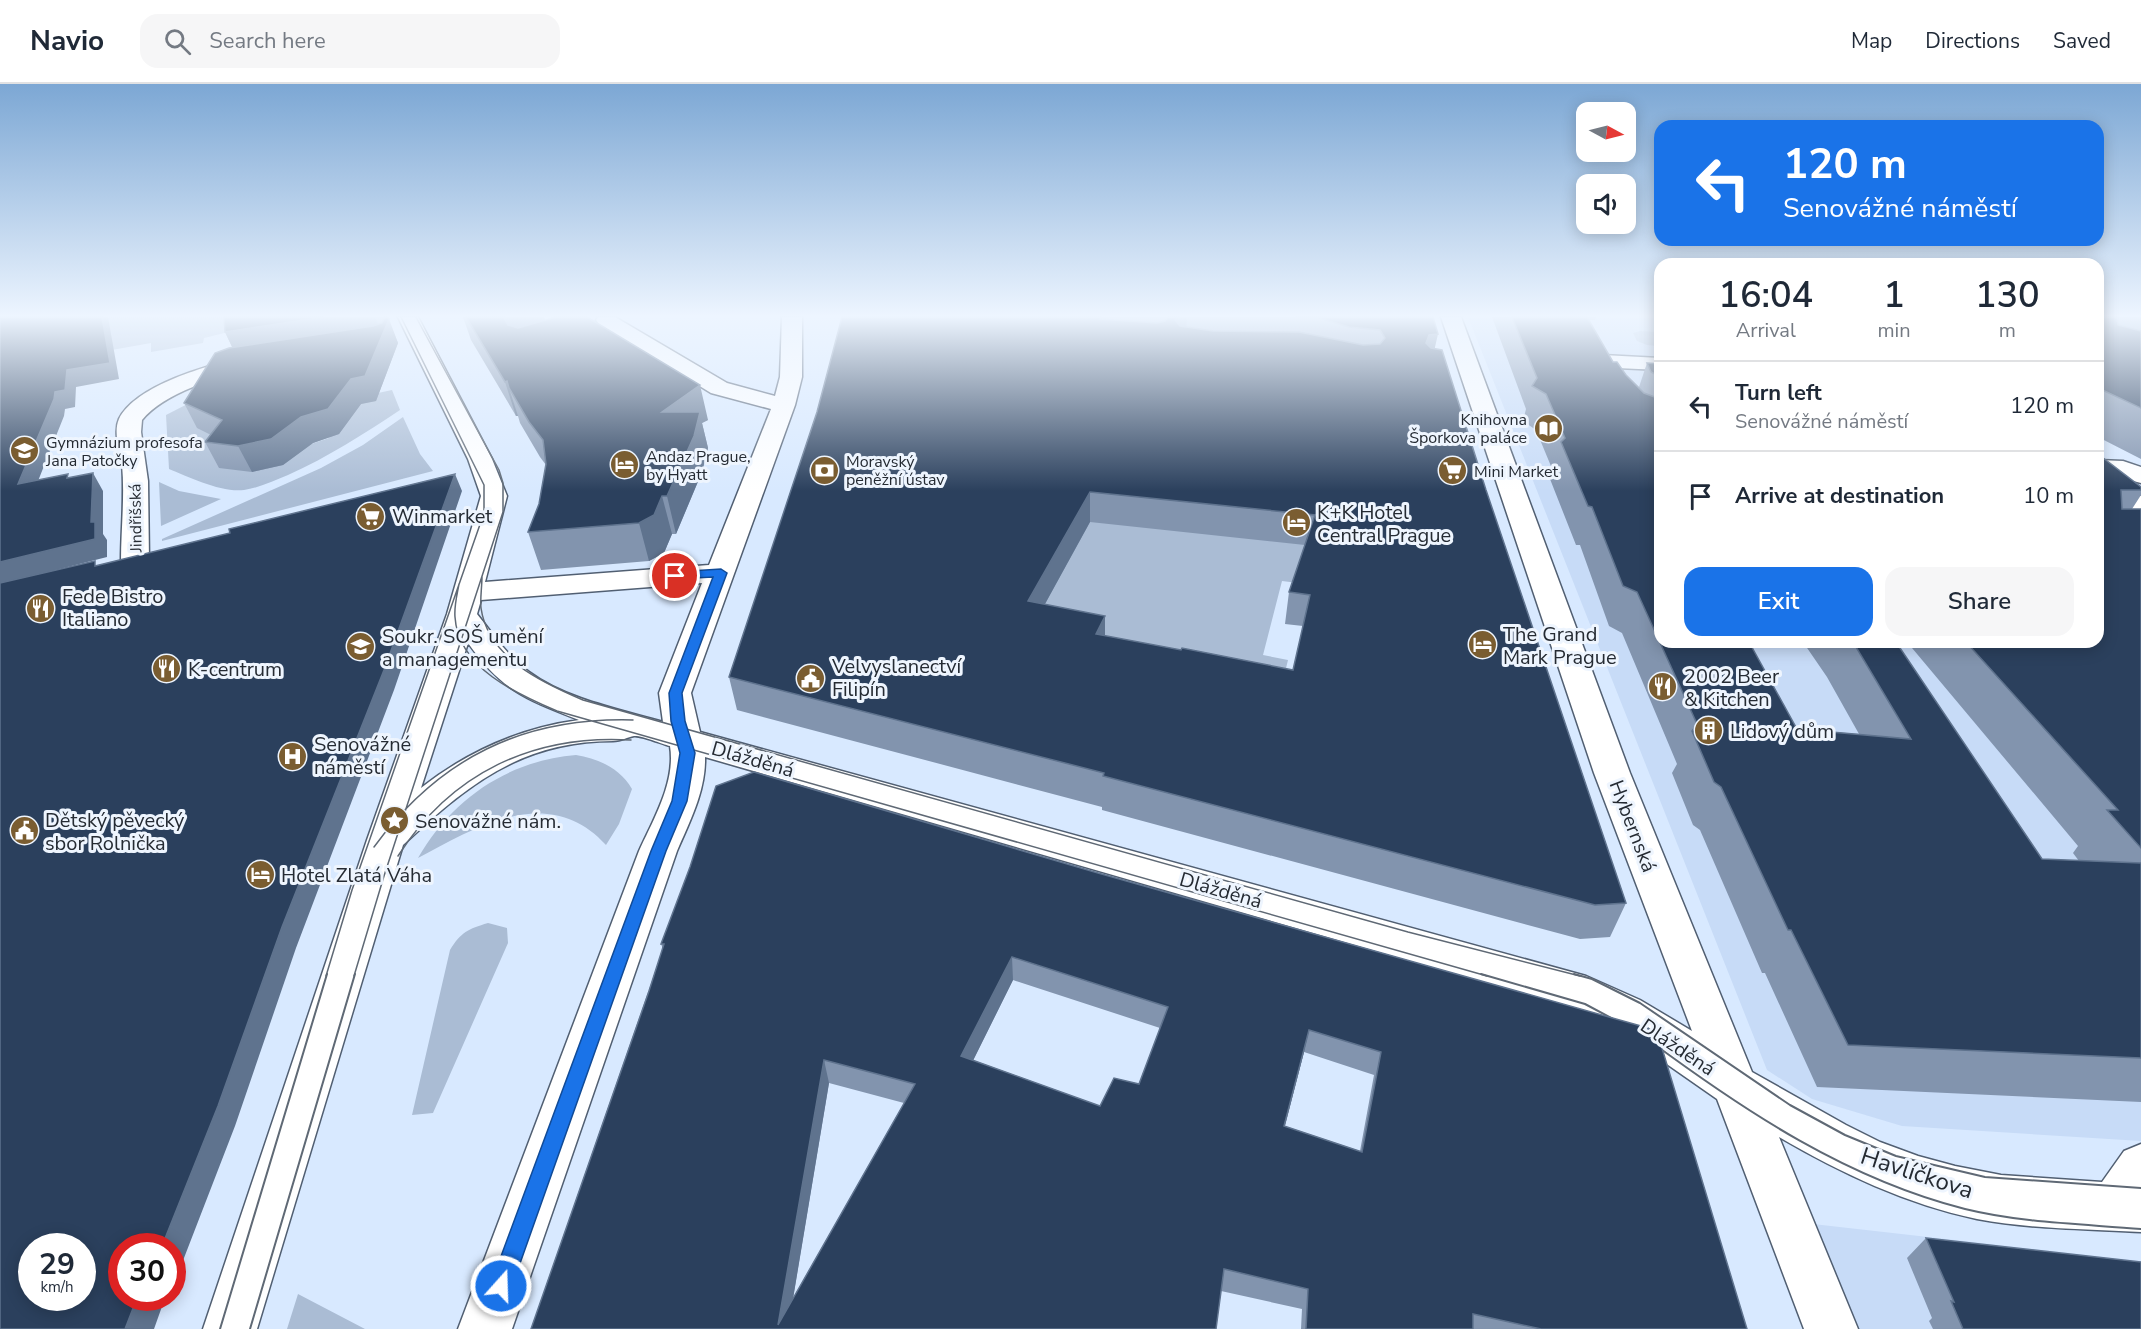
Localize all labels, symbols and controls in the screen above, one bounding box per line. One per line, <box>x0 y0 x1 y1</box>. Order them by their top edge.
search box <box>140 14 560 68</box>
text: Navio <box>30 22 104 60</box>
icon: search <box>161 25 194 58</box>
text: Search here <box>209 26 326 56</box>
text: Map <box>1851 27 1892 55</box>
text: Directions <box>1925 27 2020 55</box>
text: Saved <box>2053 27 2111 55</box>
north arrow <box>1576 102 1636 162</box>
map controls <box>1576 102 1636 234</box>
text: 120 m <box>1783 136 1907 193</box>
icon: left <box>1684 144 1762 222</box>
button: sound <box>1576 174 1636 234</box>
text: Senovážné náměstí <box>1783 190 2017 227</box>
text: 16:04 <box>1718 271 1813 320</box>
text: 1 <box>1883 271 1905 320</box>
text: 130 <box>1975 271 2040 320</box>
text: Arrival <box>1736 317 1796 344</box>
text: min <box>1878 317 1911 344</box>
text: m <box>1999 317 2016 344</box>
text: Turn left <box>1735 378 1822 408</box>
icon: left <box>1684 390 1717 423</box>
text: 120 m <box>2010 391 2074 421</box>
text: Senovážné náměstí <box>1735 408 1908 435</box>
place label: Knihovna Šporkova paláce <box>1409 409 1527 449</box>
library icon: Knihovna Šporkova paláce <box>1532 412 1564 444</box>
place label: Gymnázium profesofa Jana Patočky <box>45 432 203 472</box>
school or university icon: Gymnázium profesofa Jana Patočky <box>9 435 41 467</box>
place label: Andaz Prague, by Hyatt <box>646 446 751 486</box>
hotel icon: Andaz Prague, by Hyatt <box>609 449 641 481</box>
place label: Moravský peněžní ústav <box>846 451 945 491</box>
bank icon: Moravský peněžní ústav <box>809 454 841 486</box>
supermarket icon: Mini Market <box>1437 455 1469 487</box>
place label: Mini Market <box>1474 461 1558 483</box>
icon: arrive <box>1684 480 1717 513</box>
text: Arrive at destination <box>1735 481 1944 511</box>
text: 10 m <box>2023 481 2074 511</box>
street label: Jindřišská <box>124 484 148 553</box>
place label: K+K Hotel Central Prague <box>1317 499 1451 549</box>
supermarket icon: Winmarket <box>355 500 387 532</box>
place label: Winmarket <box>392 503 493 530</box>
hotel icon: K+K Hotel Central Prague <box>1280 507 1312 539</box>
pin <box>649 550 700 601</box>
icon: arrive <box>658 559 691 592</box>
button: Exit <box>1684 567 1873 636</box>
button: Share <box>1885 567 2074 636</box>
place label: Fede Bistro Italiano <box>62 583 164 633</box>
restaurant icon: Fede Bistro Italiano <box>25 592 57 624</box>
place label: The Grand Mark Prague <box>1503 621 1617 671</box>
place label: Soukr. SOŠ umění a managementu <box>382 623 544 673</box>
hotel icon: The Grand Mark Prague <box>1466 629 1498 661</box>
school or university icon: Soukr. SOŠ umění a managementu <box>345 631 377 663</box>
restaurant icon: K-centrum <box>151 653 183 685</box>
place label: Velvyslanectví Filipín <box>831 653 963 703</box>
place label: K-centrum <box>188 656 282 683</box>
public building icon: Velvyslanectví Filipín <box>795 662 827 694</box>
place label: 2002 Beer & Kitchen <box>1684 663 1779 713</box>
restaurant icon: 2002 Beer & Kitchen <box>1647 671 1679 703</box>
building icon: Lidový dům <box>1693 715 1725 747</box>
place label: Lidový dům <box>1730 718 1834 745</box>
place label: Senovážné náměstí <box>314 731 411 781</box>
street label: Dlážděná <box>708 735 797 784</box>
hospital icon: Senovážné náměstí <box>277 740 309 772</box>
street label: Hybernská <box>1603 776 1662 876</box>
place icon: Senovážné nám. <box>378 805 410 837</box>
place label: Dětský pěvecký sbor Rolnička <box>45 807 185 857</box>
place label: Senovážné nám. <box>415 808 561 835</box>
public building icon: Dětský pěvecký sbor Rolnička <box>8 815 40 847</box>
hotel icon: Hotel Zlatá Váha <box>244 859 276 891</box>
place label: Hotel Zlatá Váha <box>281 862 432 889</box>
street label: Dlážděná <box>1176 866 1265 915</box>
street label: Dlážděná <box>1635 1013 1720 1082</box>
street label: Havlíčkova <box>1857 1140 1977 1206</box>
speed limit sign: 30 <box>108 1233 186 1311</box>
text: 29 <box>39 1244 75 1285</box>
position arrow <box>469 1254 533 1318</box>
text: km/h <box>40 1277 74 1297</box>

